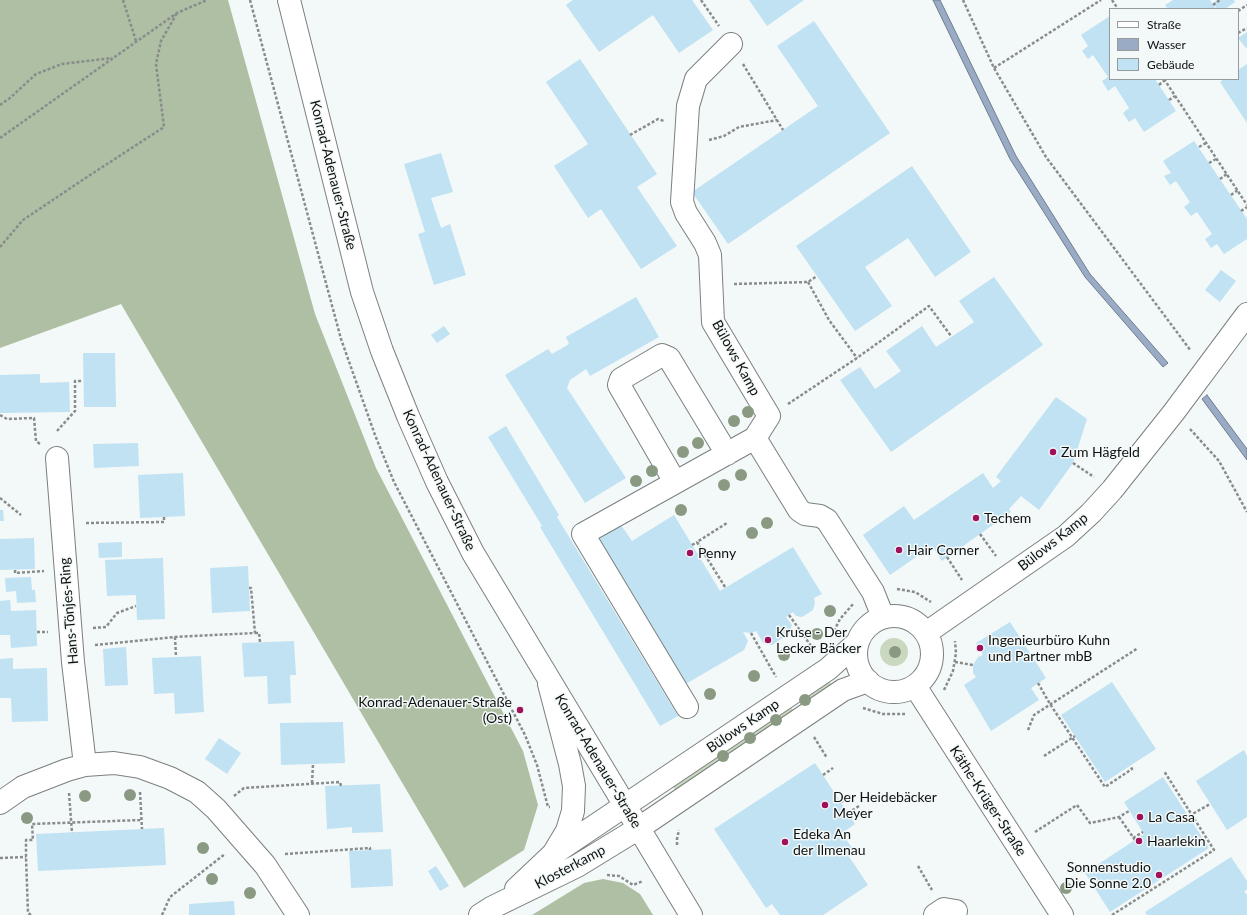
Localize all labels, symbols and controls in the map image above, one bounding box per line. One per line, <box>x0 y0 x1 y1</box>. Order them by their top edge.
legend <box>1109 8 1239 80</box>
text: Straße <box>1147 17 1181 32</box>
text: Wasser <box>1147 37 1186 52</box>
text: Gebäude <box>1147 57 1194 72</box>
street label: Konrad-Adenauer-Straße <box>306 98 360 252</box>
street label: Bülows Kamp <box>708 317 764 399</box>
street label: Konrad-Adenauer-Straße <box>399 407 479 553</box>
place label: Zum Hägfeld <box>1061 444 1140 460</box>
marker: Zum Hägfeld <box>1048 447 1058 457</box>
place label: Techem <box>984 510 1031 526</box>
street label: Bülows Kamp <box>1015 510 1091 574</box>
marker: Techem <box>971 513 981 523</box>
place label: Hair Corner <box>907 542 979 558</box>
place label: Penny <box>698 545 736 561</box>
marker: Hair Corner <box>894 545 904 555</box>
marker: Penny <box>685 548 695 558</box>
street label: Hans-Tönjes-Ring <box>56 557 82 665</box>
place label: Kruse - Der Lecker Bäcker <box>776 624 861 656</box>
place label: Ingenieurbüro Kuhn und Partner mbB <box>988 632 1110 664</box>
marker: Kruse - Der Lecker Bäcker <box>763 635 773 645</box>
marker: Ingenieurbüro Kuhn und Partner mbB <box>975 643 985 653</box>
street label: Konrad-Adenauer-Straße <box>551 691 645 831</box>
place label: Konrad-Adenauer-Straße (Ost) <box>358 694 512 726</box>
street label: Bülows Kamp <box>703 696 783 756</box>
marker: Konrad-Adenauer-Straße (Ost) <box>515 705 525 715</box>
street label: Käthe-Krüger-Straße <box>946 743 1030 859</box>
place label: Der Heidebäcker Meyer <box>833 789 937 822</box>
marker: Der Heidebäcker Meyer <box>820 800 830 810</box>
place label: La Casa <box>1148 809 1195 825</box>
marker: La Casa <box>1135 812 1145 822</box>
place label: Edeka An der Ilmenau <box>793 826 866 858</box>
place label: Haarlekin <box>1147 833 1205 849</box>
marker: Haarlekin <box>1134 836 1144 846</box>
marker: Edeka An der Ilmenau <box>780 837 790 847</box>
street label: Klosterkamp <box>532 841 608 893</box>
place label: Sonnenstudio Die Sonne 2.0 <box>1065 859 1151 892</box>
marker: Sonnenstudio Die Sonne 2.0 <box>1154 870 1164 880</box>

